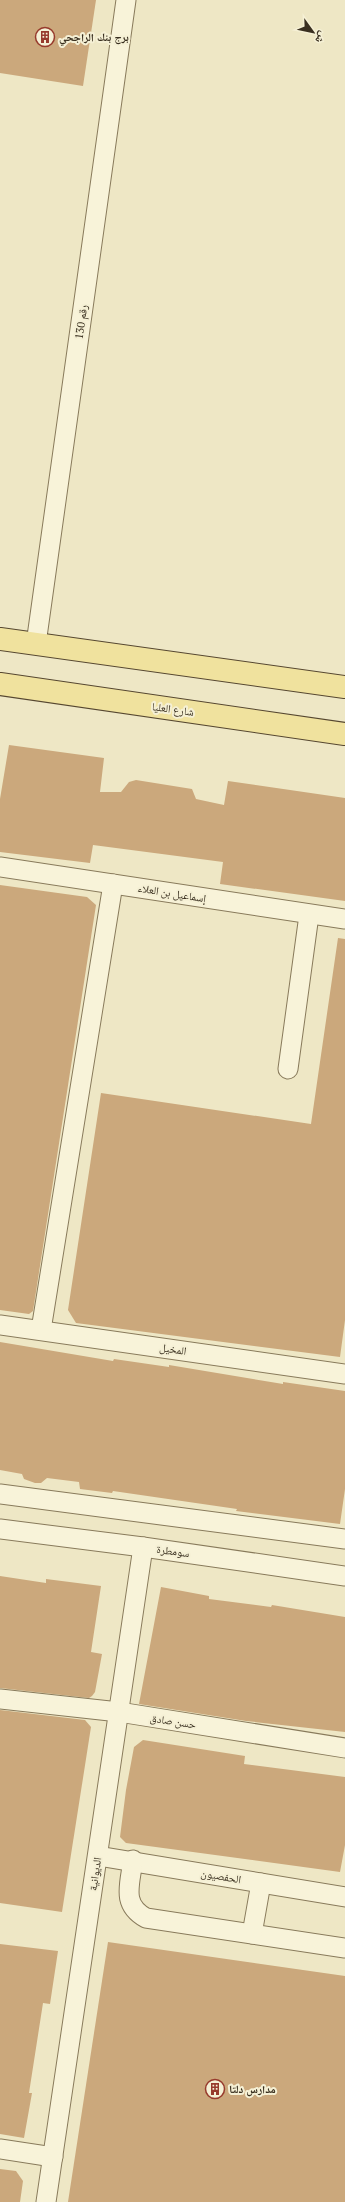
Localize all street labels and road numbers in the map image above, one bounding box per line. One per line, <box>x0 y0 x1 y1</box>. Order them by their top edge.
street label: رقم 130 <box>72 304 91 340</box>
street label: شارع العليا <box>151 699 195 719</box>
street label: إسماعيل بن العلاء <box>137 881 207 906</box>
street label: المخيل <box>159 1340 187 1358</box>
street label: سومطرة <box>156 1542 190 1560</box>
street label: حسن صادق <box>149 1710 197 1732</box>
street label: الديوانية <box>86 1856 104 1892</box>
street label: الحفصيون <box>200 1866 242 1886</box>

